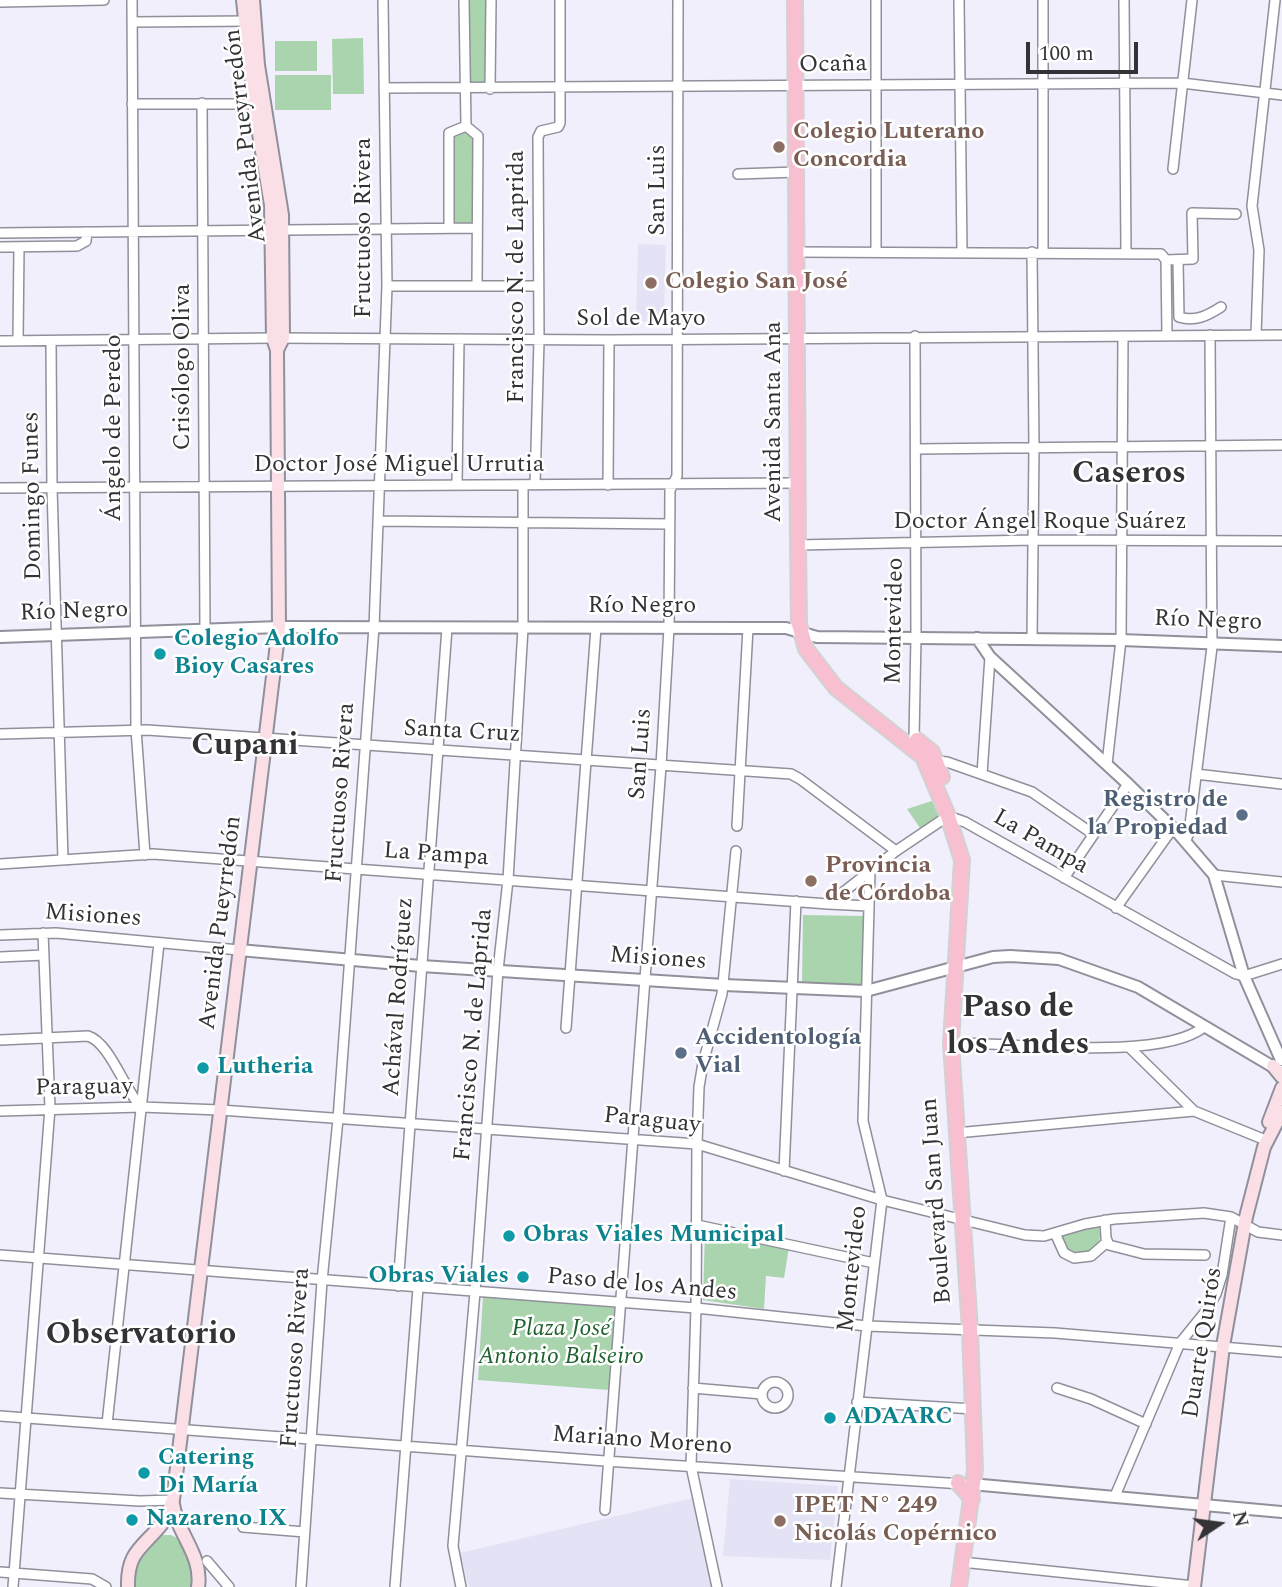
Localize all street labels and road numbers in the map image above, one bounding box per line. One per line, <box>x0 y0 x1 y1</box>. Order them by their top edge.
street label: Avenida Pueyrredón <box>220 27 274 245</box>
street label: Ocaña <box>799 51 867 81</box>
street label: Fructuoso Rivera <box>351 138 379 318</box>
street label: San Luis <box>645 144 673 236</box>
street label: Francisco N. de Laprida <box>504 150 532 404</box>
street label: Crisólogo Oliva <box>170 284 198 450</box>
street label: Sol de Mayo <box>576 306 706 334</box>
street label: Avenida Santa Ana <box>761 321 789 523</box>
street label: Ángelo de Peredo <box>101 334 129 522</box>
street label: Domingo Funes <box>18 411 50 581</box>
street label: Doctor José Miguel Urrutia <box>254 452 544 480</box>
street label: Doctor Ángel Roque Suárez <box>893 509 1187 537</box>
street label: Montevideo <box>880 557 912 685</box>
street label: Río Negro <box>588 593 696 621</box>
street label: Río Negro <box>19 597 129 629</box>
street label: Río Negro <box>1153 606 1263 638</box>
street label: Fructuoso Rivera <box>321 702 363 884</box>
street label: San Luis <box>624 707 660 801</box>
street label: Santa Cruz <box>403 716 521 750</box>
street label: La Pampa <box>987 804 1093 882</box>
street label: Avenida Pueyrredón <box>195 814 249 1032</box>
street label: La Pampa <box>382 838 490 874</box>
street label: Achával Rodríguez <box>379 896 421 1098</box>
street label: Misiones <box>43 899 143 935</box>
street label: Francisco N. de Laprida <box>450 907 500 1163</box>
street label: Misiones <box>608 942 708 978</box>
street label: Paraguay <box>35 1074 133 1104</box>
street label: Boulevard San Juan <box>916 1097 960 1305</box>
street label: Paraguay <box>602 1103 702 1141</box>
street label: Montevideo <box>833 1204 875 1334</box>
street label: Paso de los Andes <box>546 1263 738 1309</box>
street label: Duarte Quirós <box>1178 1265 1230 1421</box>
street label: Fructuoso Rivera <box>276 1267 318 1449</box>
street label: Mariano Moreno <box>551 1421 733 1463</box>

